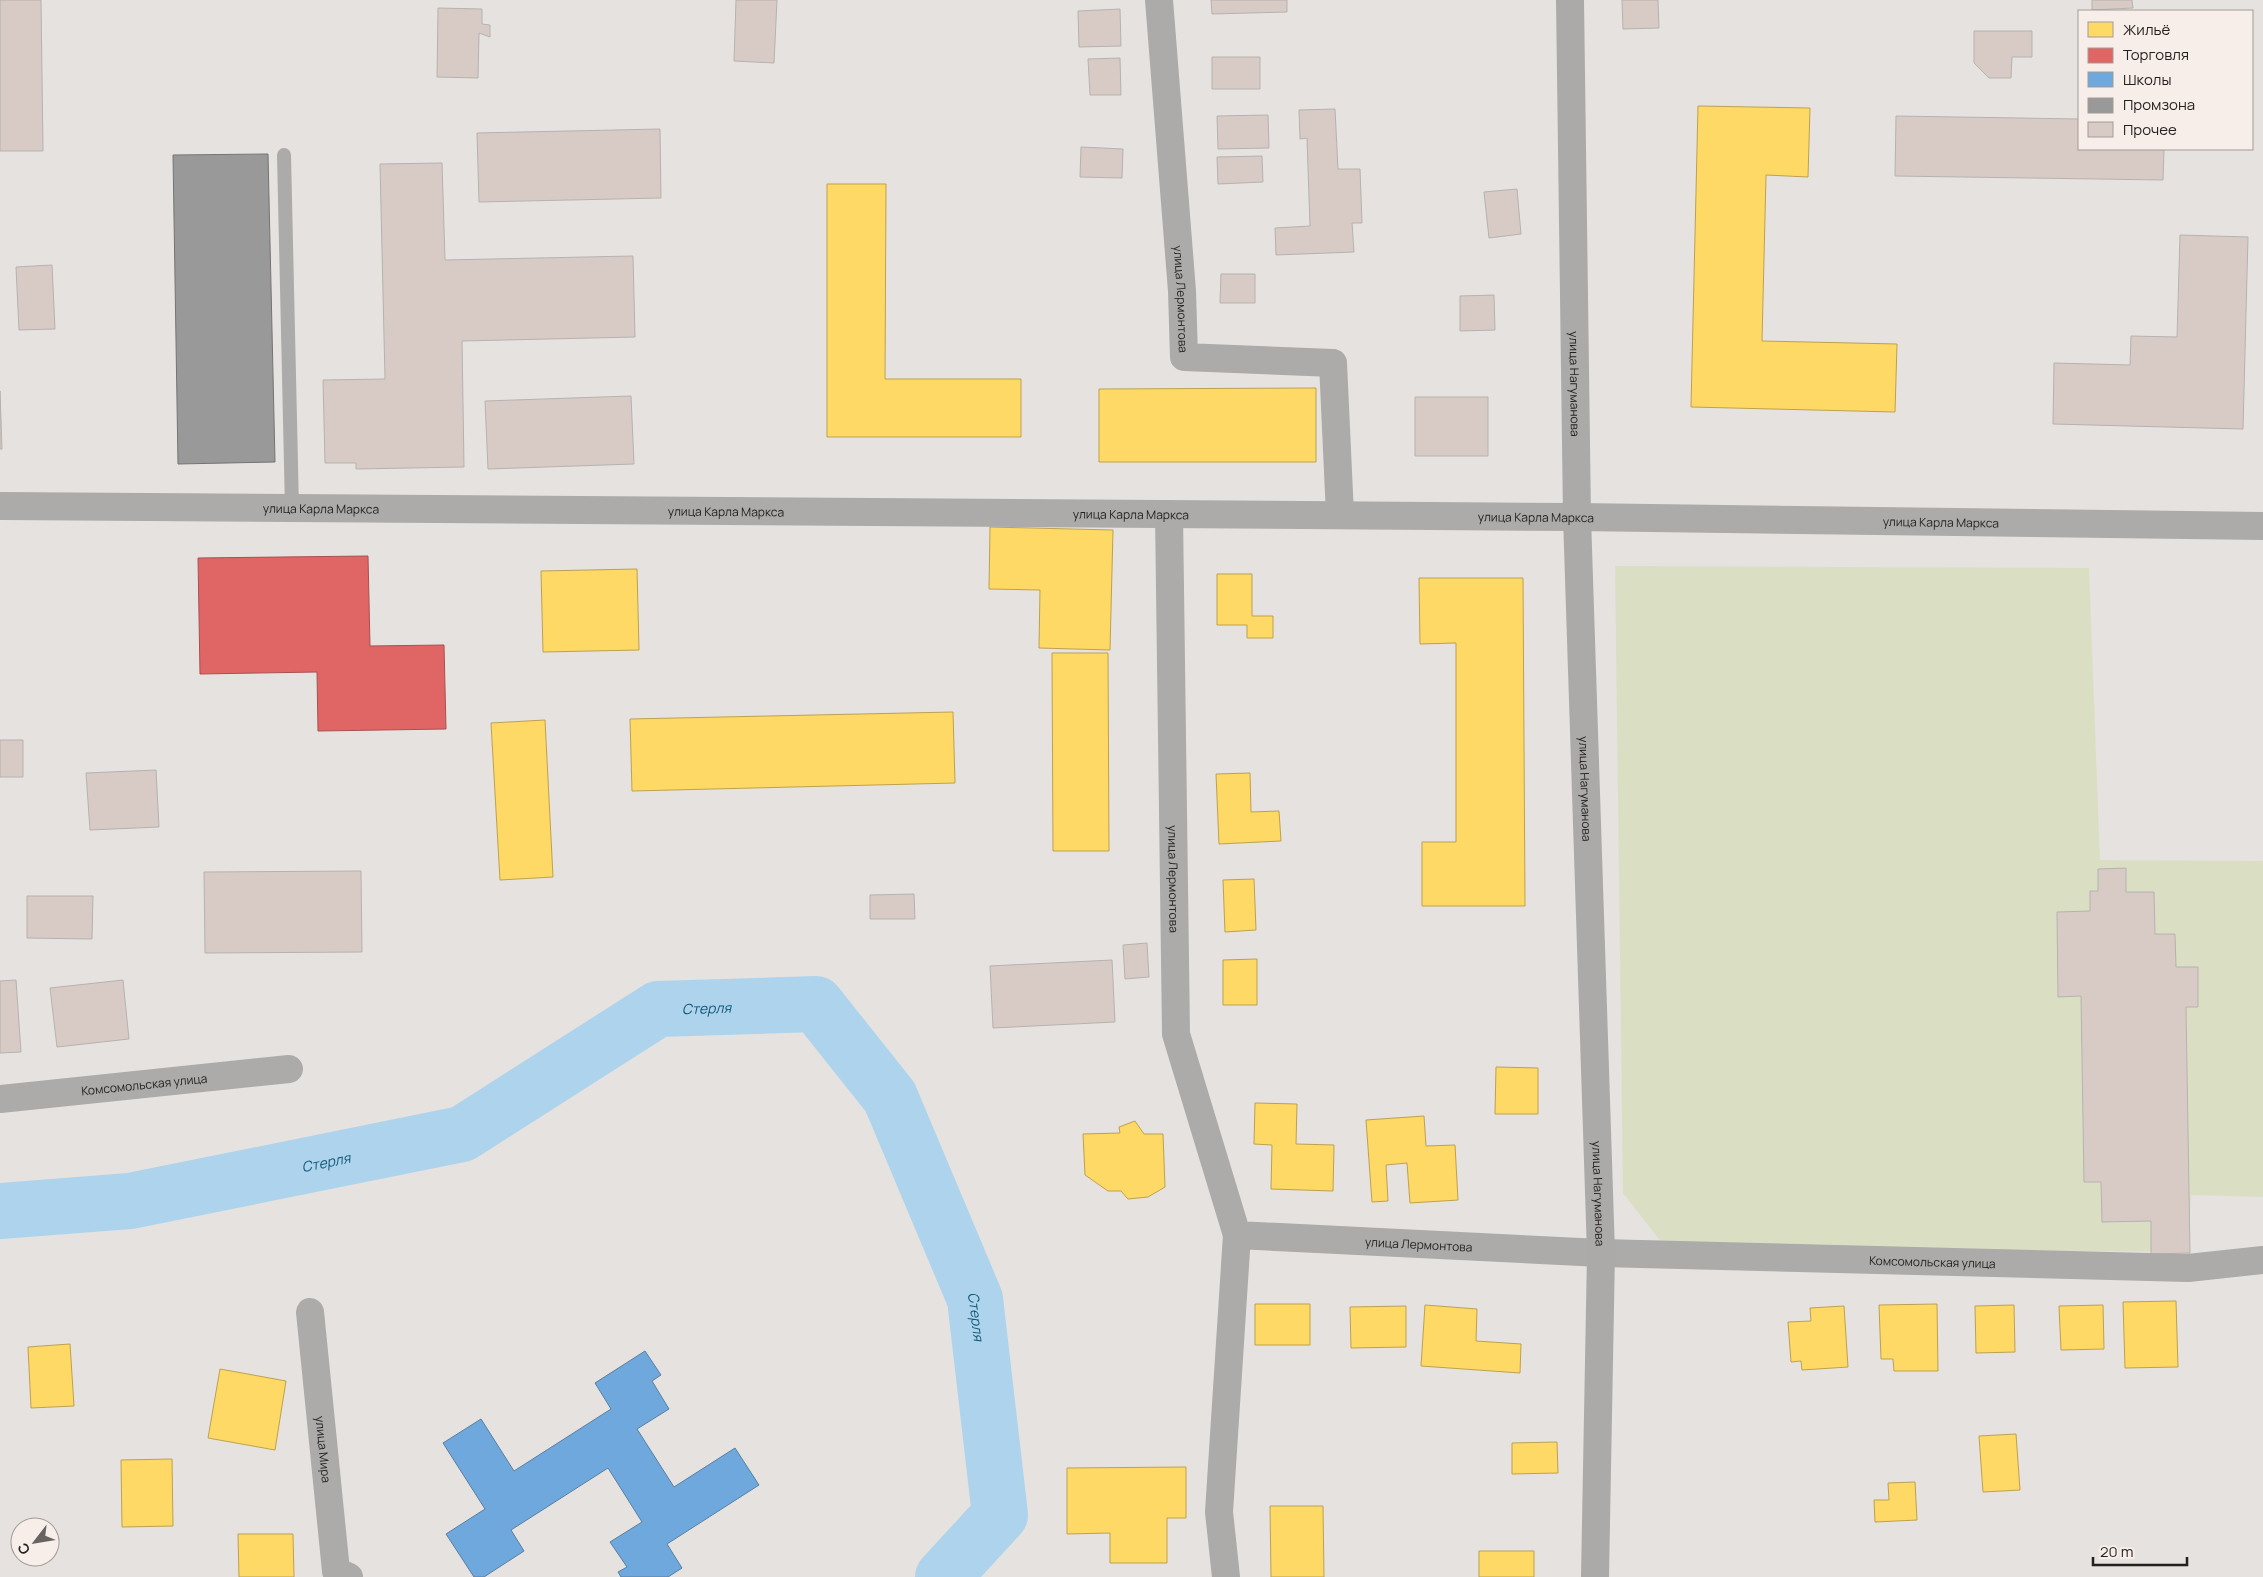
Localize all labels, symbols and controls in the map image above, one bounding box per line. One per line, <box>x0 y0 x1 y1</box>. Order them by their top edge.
legend <box>2078 10 2253 150</box>
text: Жильё <box>2123 19 2171 40</box>
text: Торговля <box>2123 44 2189 65</box>
text: Школы <box>2123 69 2171 90</box>
text: Промзона <box>2123 94 2195 115</box>
text: Прочее <box>2123 119 2177 140</box>
street label: улица Лермонтова <box>1170 245 1192 353</box>
street label: улица Нагуманова <box>1566 331 1584 437</box>
street label: улица Карла Маркса <box>263 499 379 517</box>
street label: улица Карла Маркса <box>668 502 784 520</box>
street label: улица Карла Маркса <box>1073 505 1189 523</box>
street label: улица Карла Маркса <box>1478 508 1594 526</box>
street label: улица Карла Маркса <box>1883 513 1999 531</box>
street label: улица Нагуманова <box>1576 736 1596 842</box>
street label: улица Лермонтова <box>1165 825 1183 933</box>
water label: Стерля <box>681 997 733 1018</box>
street label: Комсомольская улица <box>80 1069 208 1099</box>
street label: улица Нагуманова <box>1589 1141 1609 1247</box>
water label: Стерля <box>300 1147 353 1176</box>
street label: улица Лермонтова <box>1365 1233 1473 1255</box>
street label: Комсомольская улица <box>1869 1251 1996 1272</box>
water label: Стерля <box>963 1289 989 1343</box>
street label: улица Мира <box>312 1415 336 1484</box>
north arrow <box>10 1517 60 1567</box>
scale bar <box>2093 1534 2187 1566</box>
text: С <box>13 1540 34 1558</box>
text: 20 m <box>2100 1541 2133 1562</box>

